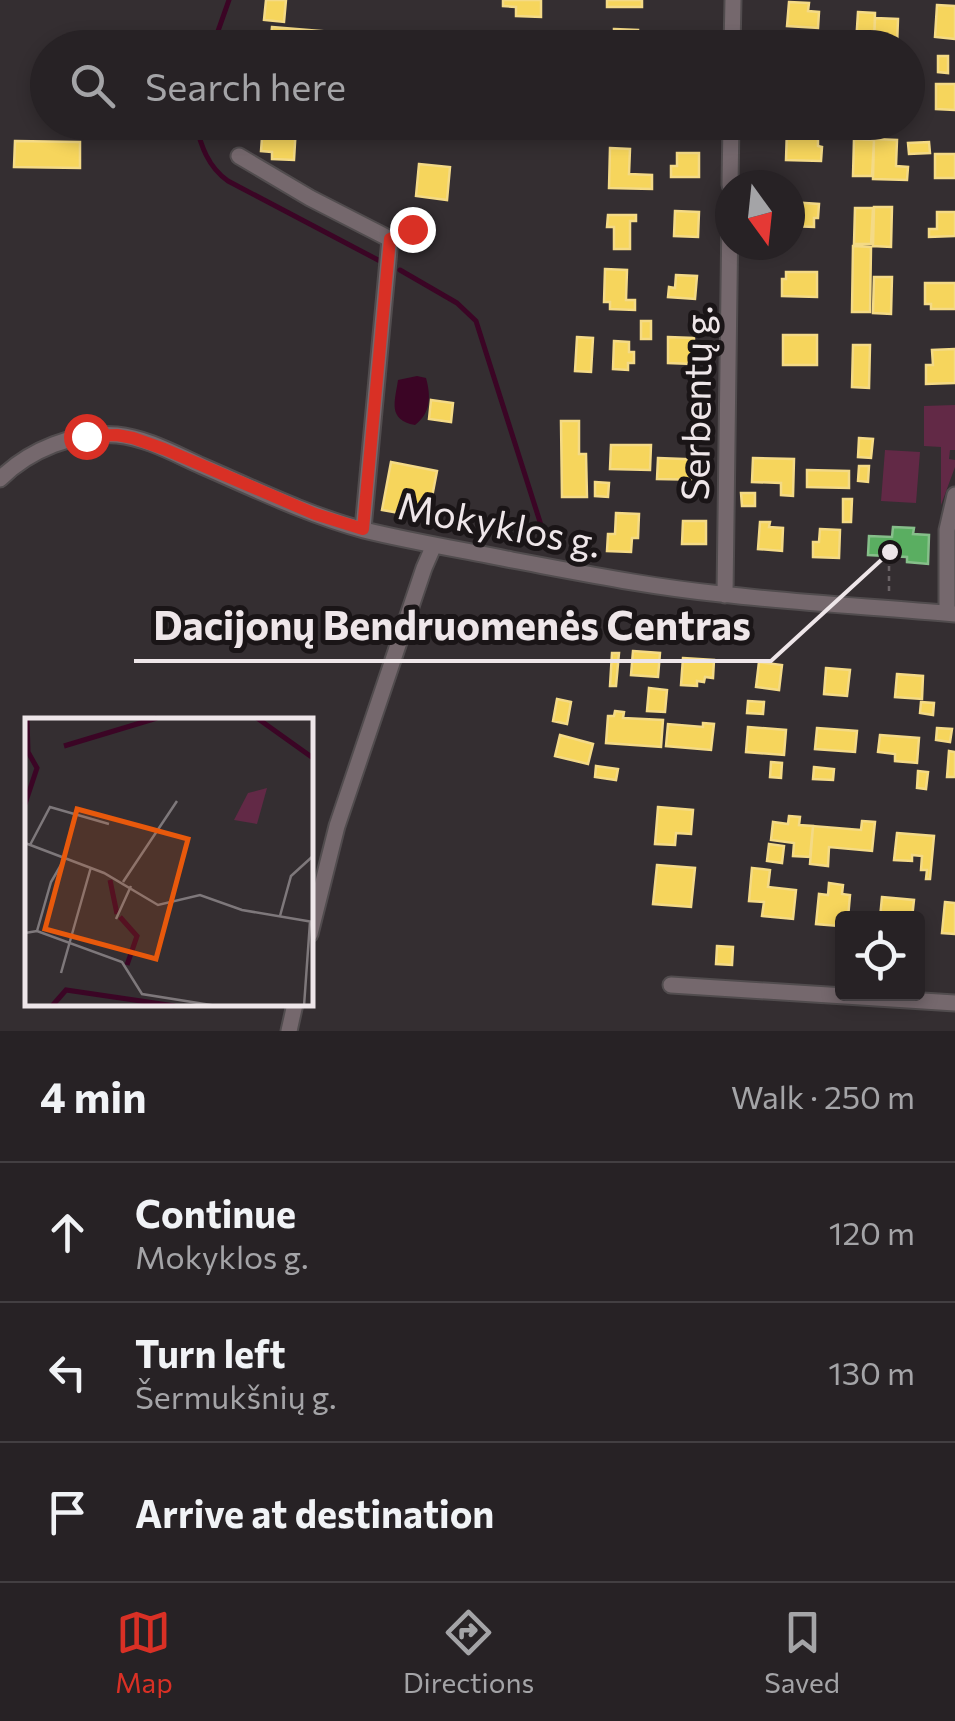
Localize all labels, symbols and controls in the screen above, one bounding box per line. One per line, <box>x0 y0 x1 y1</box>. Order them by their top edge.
search box <box>30 30 925 140</box>
icon: search <box>65 58 120 113</box>
text: Search here <box>145 62 346 109</box>
north arrow <box>715 170 805 260</box>
route end <box>390 207 436 253</box>
street label: Serbentų g. <box>670 305 720 501</box>
route start <box>64 414 110 460</box>
street label: Mokyklos g. <box>394 480 606 566</box>
callout: Dacijonų Bendruomenės Centras <box>134 591 771 661</box>
text: Dacijonų Bendruomenės Centras <box>153 599 751 649</box>
inset map <box>25 718 312 1006</box>
map controls <box>835 911 925 1001</box>
button: locate <box>835 911 925 1001</box>
text: 4 min <box>40 1070 146 1122</box>
text: Walk · 250 m <box>731 1076 915 1116</box>
text: Continue <box>135 1189 296 1236</box>
icon: ahead <box>40 1205 95 1260</box>
text: 120 m <box>829 1212 915 1252</box>
text: Mokyklos g. <box>135 1236 308 1276</box>
text: Turn left <box>135 1329 286 1376</box>
icon: left <box>40 1345 95 1400</box>
text: 130 m <box>828 1352 915 1392</box>
text: Šermukšnių g. <box>135 1376 337 1416</box>
icon: arrive <box>40 1485 95 1540</box>
text: Arrive at destination <box>135 1489 494 1536</box>
tab: Map <box>115 1605 173 1699</box>
tab: Directions <box>403 1605 534 1699</box>
tab: Saved <box>764 1605 840 1699</box>

